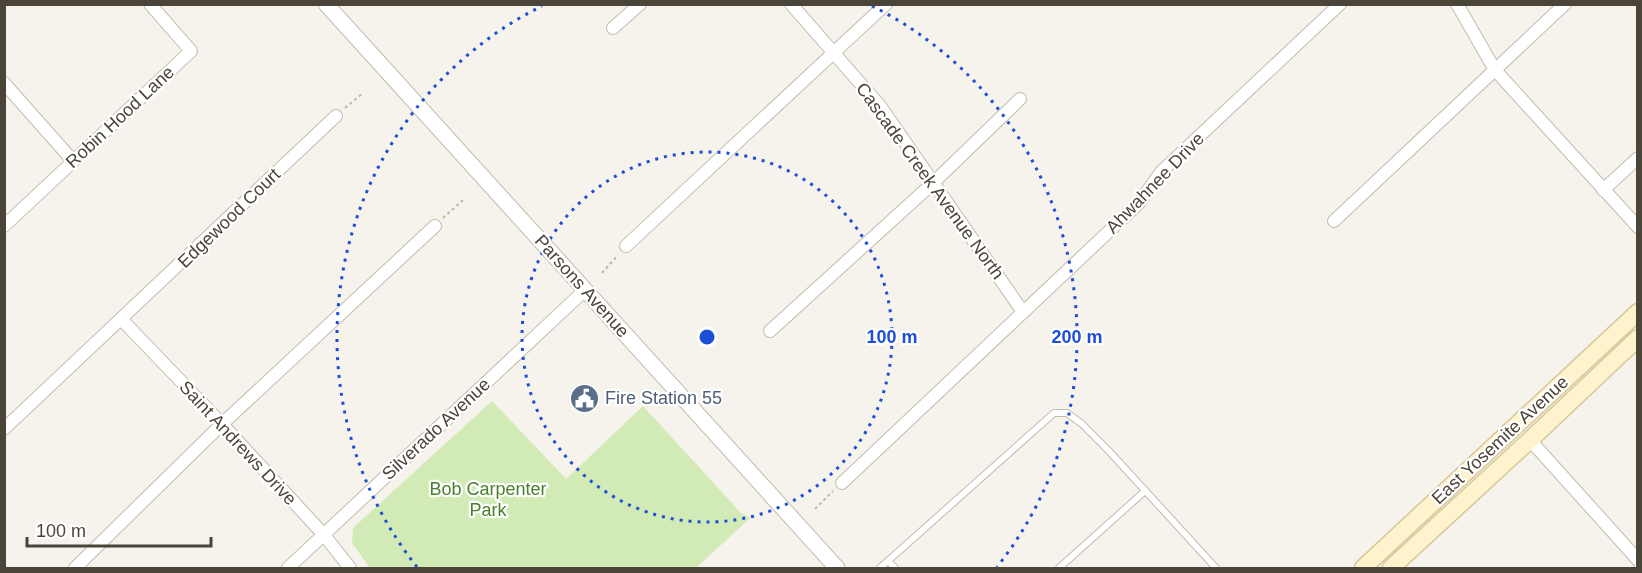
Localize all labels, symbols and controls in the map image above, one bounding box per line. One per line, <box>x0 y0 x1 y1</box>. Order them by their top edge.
street label: Robin Hood Lane <box>62 62 178 172</box>
street label: Cascade Creek Avenue North <box>852 79 1008 283</box>
street label: Ahwahnee Drive <box>1102 129 1208 237</box>
street label: Edgewood Court <box>174 164 284 272</box>
street label: Parsons Avenue <box>531 231 633 341</box>
centre of rings <box>697 327 717 347</box>
text: 100 m <box>866 327 918 347</box>
text: 200 m <box>1051 327 1103 347</box>
street label: East Yosemite Avenue <box>1428 372 1572 508</box>
street label: Silverado Avenue <box>378 374 494 484</box>
street label: Saint Andrews Drive <box>175 377 301 509</box>
public building icon: Fire Station 55 <box>568 382 600 414</box>
place label: Fire Station 55 <box>605 388 722 408</box>
park label: Bob Carpenter Park <box>429 479 547 520</box>
scale bar <box>27 510 212 548</box>
text: 100 m <box>36 521 86 541</box>

